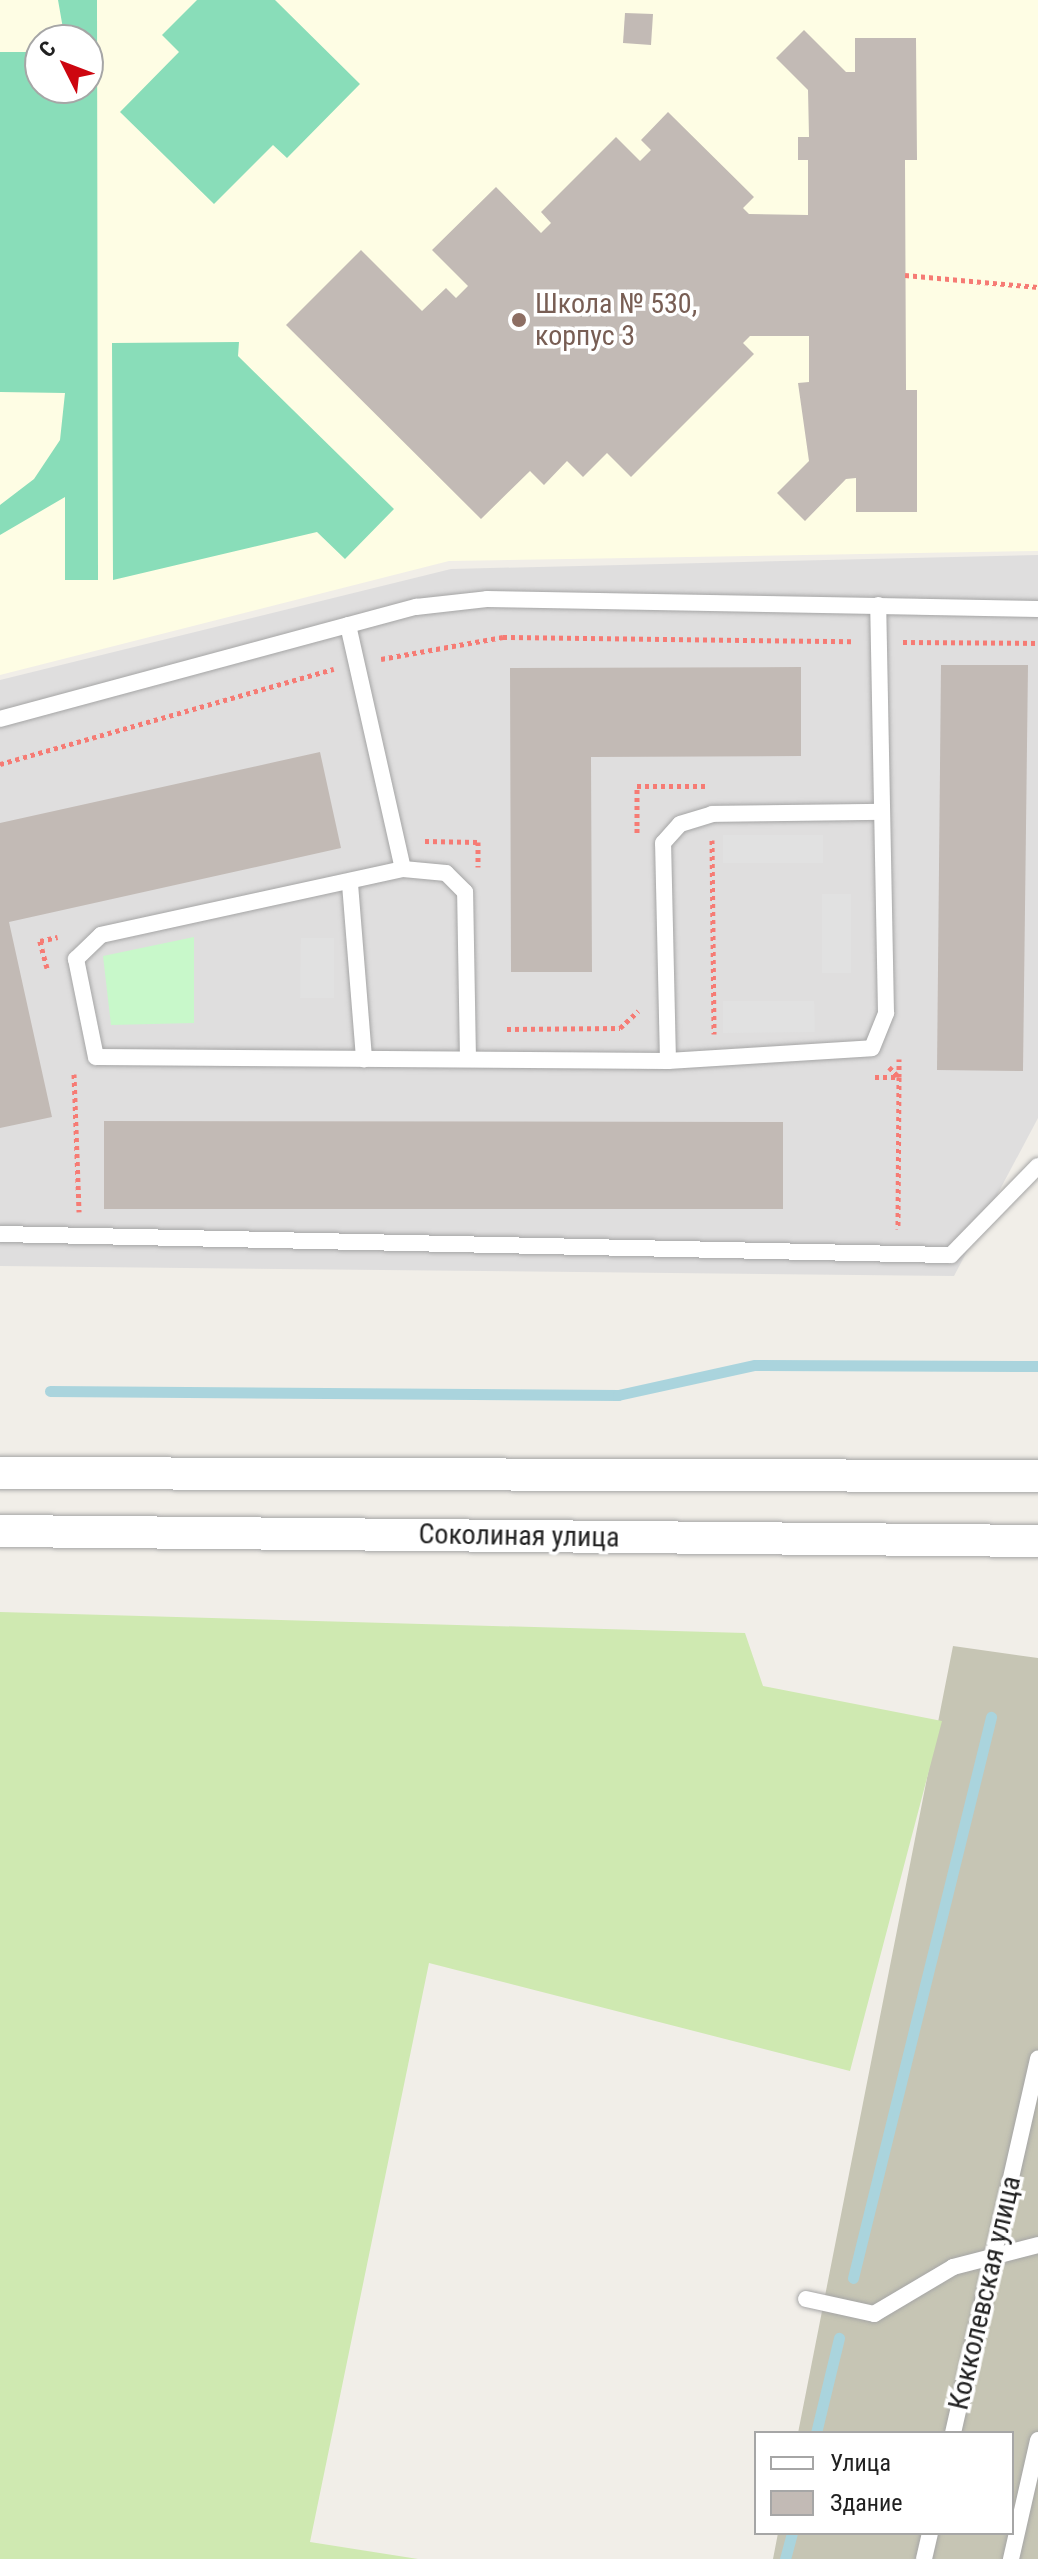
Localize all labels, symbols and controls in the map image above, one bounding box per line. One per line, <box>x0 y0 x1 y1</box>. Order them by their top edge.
north arrow <box>24 24 104 104</box>
text: С <box>34 36 61 62</box>
place label: Школа № 530, корпус 3 <box>535 287 697 353</box>
marker: Школа № 530, корпус 3 <box>510 311 528 329</box>
street label: Соколиная улица <box>418 1517 620 1555</box>
street label: Кокколевская улица <box>942 2173 1028 2413</box>
legend <box>754 2431 1014 2535</box>
text: Улица <box>830 2449 891 2477</box>
text: Здание <box>830 2489 902 2517</box>

